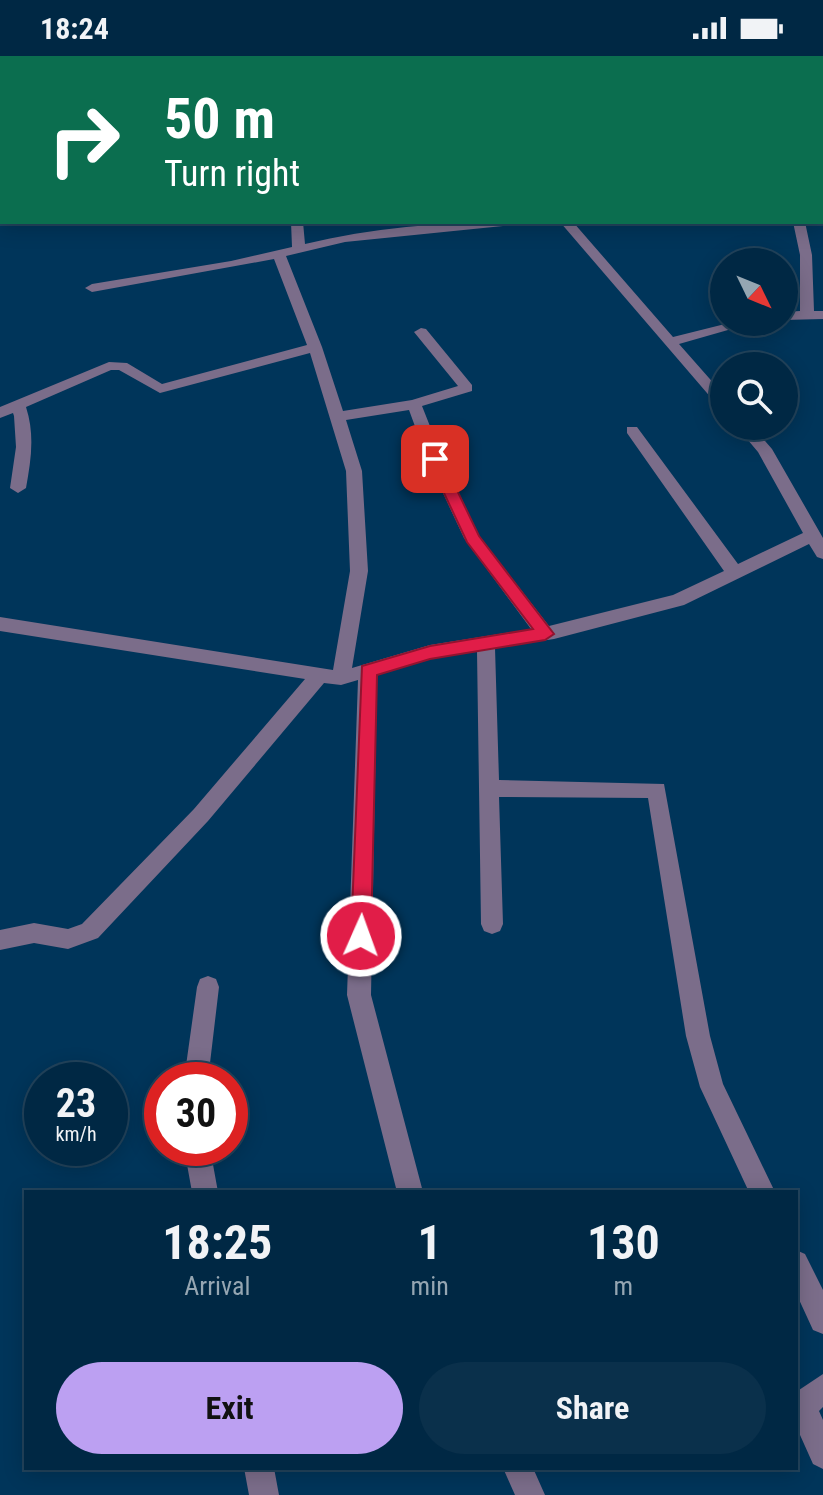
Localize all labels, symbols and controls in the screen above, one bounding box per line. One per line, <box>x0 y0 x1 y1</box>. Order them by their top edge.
text: 18:24 <box>40 11 109 46</box>
text: 50 m <box>164 86 275 152</box>
icon: right <box>32 88 136 192</box>
text: Turn right <box>164 153 300 195</box>
north arrow <box>710 248 798 336</box>
map controls <box>710 248 798 440</box>
button: search <box>710 352 798 440</box>
pin <box>401 425 469 493</box>
icon: arrive <box>413 437 457 481</box>
position arrow <box>319 894 403 978</box>
speed limit sign: 30 <box>144 1062 248 1166</box>
text: 23 <box>56 1080 96 1127</box>
text: km/h <box>55 1122 97 1146</box>
text: 18:25 <box>162 1214 272 1271</box>
text: 1 <box>418 1214 442 1271</box>
text: 130 <box>587 1214 660 1271</box>
text: Arrival <box>184 1271 250 1301</box>
text: min <box>411 1271 449 1301</box>
text: m <box>614 1271 633 1301</box>
button: Exit <box>56 1362 403 1454</box>
button: Share <box>419 1362 766 1454</box>

